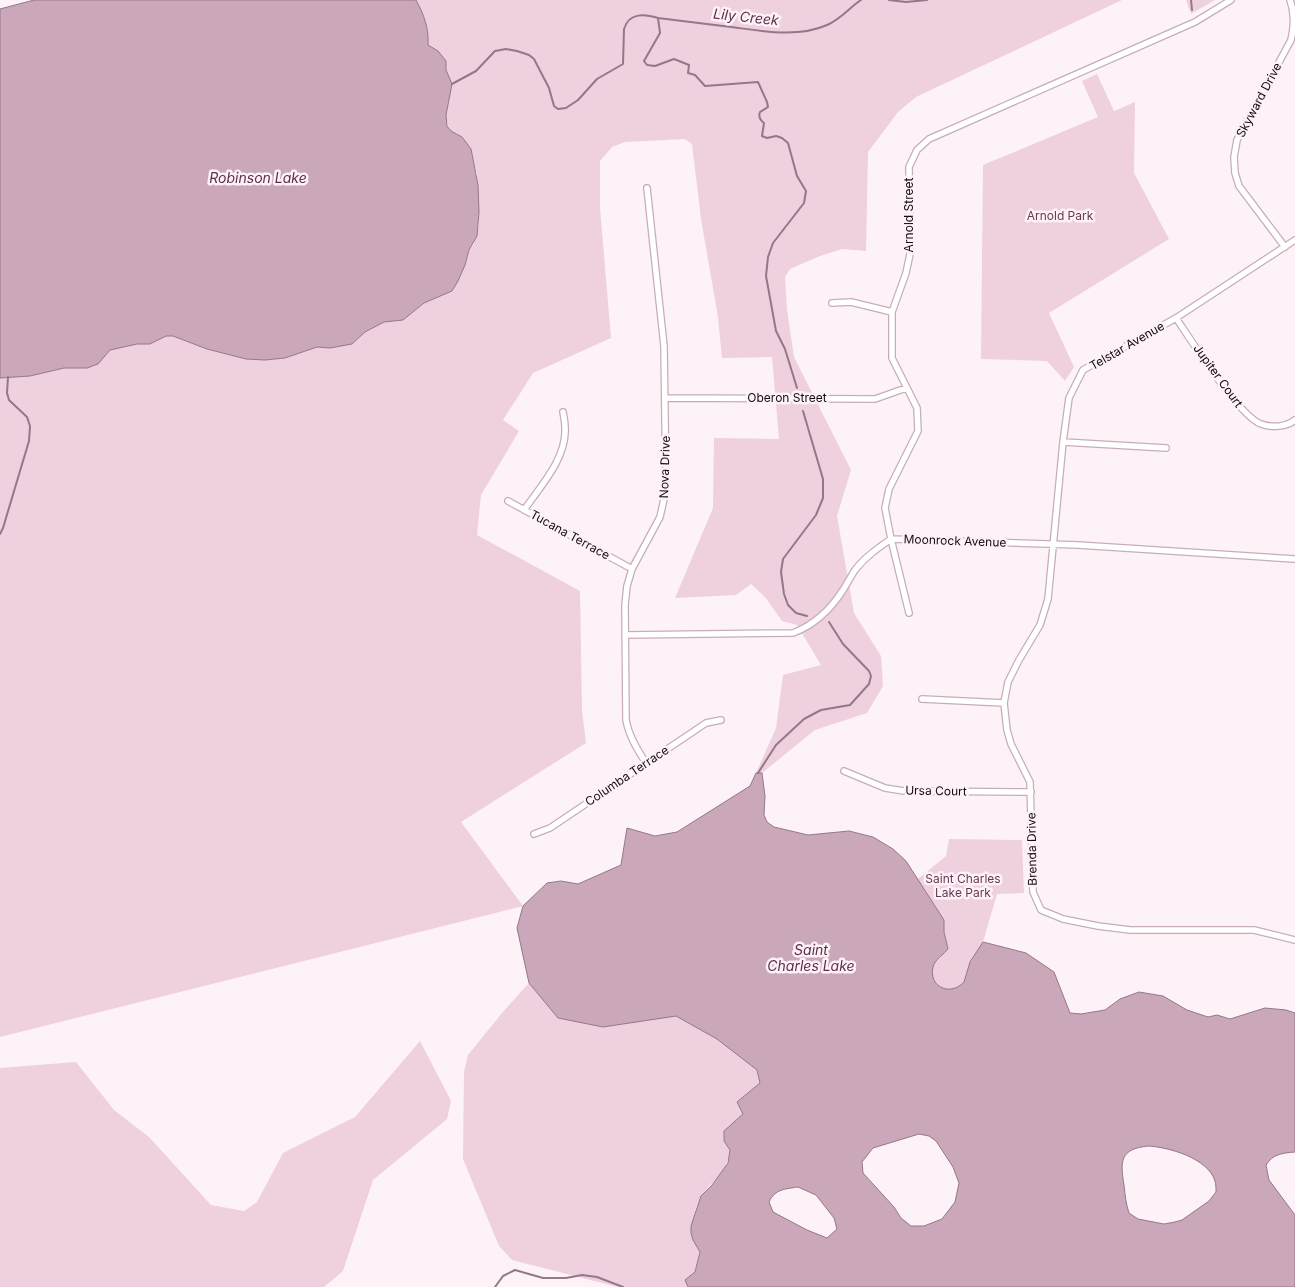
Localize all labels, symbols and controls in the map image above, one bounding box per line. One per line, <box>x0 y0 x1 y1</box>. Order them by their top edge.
water label: Lily Creek <box>713 5 780 28</box>
street label: Skyward Drive <box>1233 60 1285 140</box>
water label: Robinson Lake <box>209 169 307 186</box>
street label: Arnold Street <box>901 178 916 252</box>
park label: Arnold Park <box>1027 208 1094 223</box>
street label: Telstar Avenue <box>1087 318 1167 373</box>
street label: Jupiter Court <box>1190 341 1246 410</box>
street label: Oberon Street <box>747 390 827 405</box>
street label: Nova Drive <box>656 435 673 499</box>
street label: Tucana Terrace <box>528 507 613 563</box>
street label: Moonrock Avenue <box>903 531 1007 550</box>
street label: Columba Terrace <box>582 742 671 809</box>
street label: Ursa Court <box>905 782 967 799</box>
street label: Brenda Drive <box>1023 812 1040 886</box>
park label: Saint Charles Lake Park <box>925 871 1001 900</box>
water label: Saint Charles Lake <box>767 941 855 974</box>

